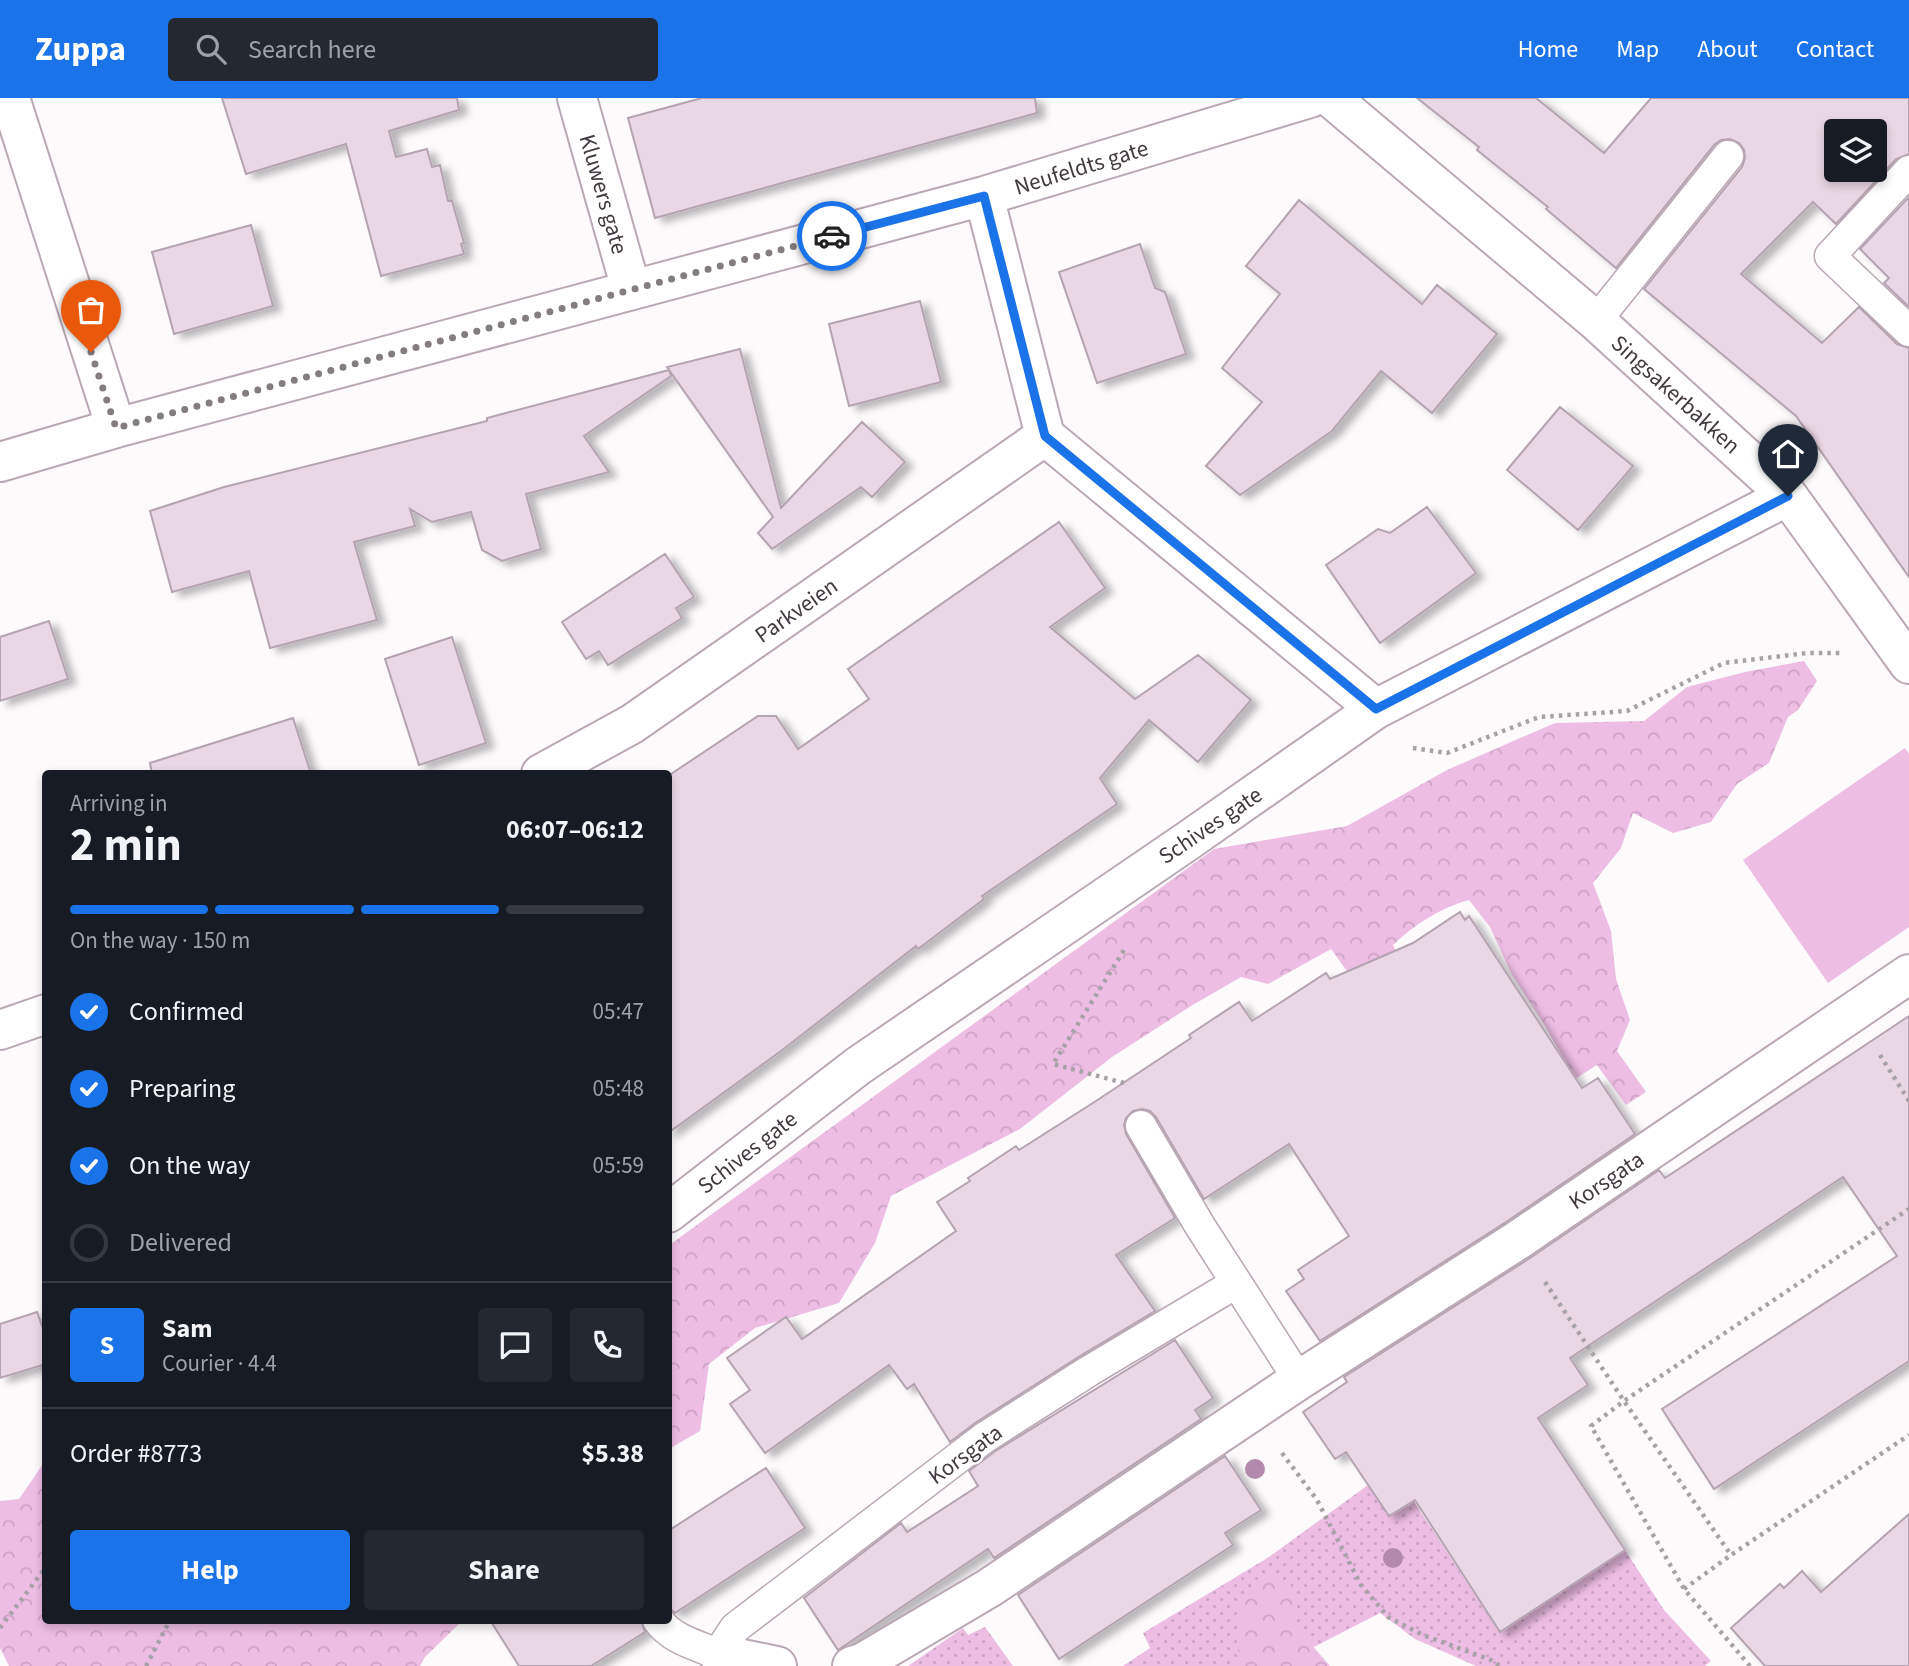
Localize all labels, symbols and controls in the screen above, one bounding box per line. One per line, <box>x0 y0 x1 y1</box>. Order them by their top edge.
search box <box>168 18 658 81</box>
text: Zuppa <box>35 26 126 73</box>
icon: search <box>192 30 230 68</box>
text: Search here <box>248 31 376 68</box>
text: Home <box>1518 32 1578 67</box>
text: Map <box>1616 32 1659 67</box>
text: About <box>1697 32 1758 67</box>
text: Contact <box>1796 32 1874 67</box>
map controls <box>1824 119 1887 182</box>
button: layers <box>1824 119 1887 182</box>
street label: Kluwers gate <box>571 130 636 258</box>
street label: Neufeldts gate <box>1010 131 1152 204</box>
courier <box>797 201 867 271</box>
icon: car <box>813 217 851 255</box>
pin <box>61 280 121 352</box>
icon: bag <box>72 291 110 329</box>
street label: Singsakerbakken <box>1604 327 1748 462</box>
pin <box>1758 424 1818 496</box>
icon: home <box>1769 435 1807 473</box>
street label: Parkveien <box>748 570 845 651</box>
street label: Schives gate <box>1152 779 1269 872</box>
text: Arriving in <box>70 787 168 820</box>
text: 06:07–06:12 <box>506 811 644 848</box>
text: 2 min <box>70 813 182 878</box>
text: On the way · 150 m <box>70 924 250 957</box>
icon: check <box>70 993 108 1031</box>
text: Confirmed <box>129 993 244 1030</box>
text: 05:47 <box>593 995 644 1028</box>
icon: check <box>70 1070 108 1108</box>
text: Preparing <box>129 1070 235 1107</box>
text: 05:48 <box>593 1072 644 1105</box>
street label: Schives gate <box>690 1103 804 1202</box>
street label: Korsgata <box>1562 1143 1651 1218</box>
icon: check <box>70 1147 108 1185</box>
text: On the way <box>129 1147 250 1184</box>
text: 05:59 <box>593 1149 644 1182</box>
text: Delivered <box>129 1224 232 1261</box>
button: chat <box>478 1308 552 1382</box>
button: phone <box>570 1308 644 1382</box>
text: Sam <box>162 1310 212 1347</box>
text: S <box>100 1327 114 1364</box>
text: Courier · 4.4 <box>162 1347 277 1380</box>
street label: Korsgata <box>921 1416 1009 1493</box>
text: Order #8773 <box>70 1435 202 1472</box>
text: $5.38 <box>581 1435 644 1472</box>
button: Help <box>70 1530 350 1610</box>
button: Share <box>364 1530 644 1610</box>

